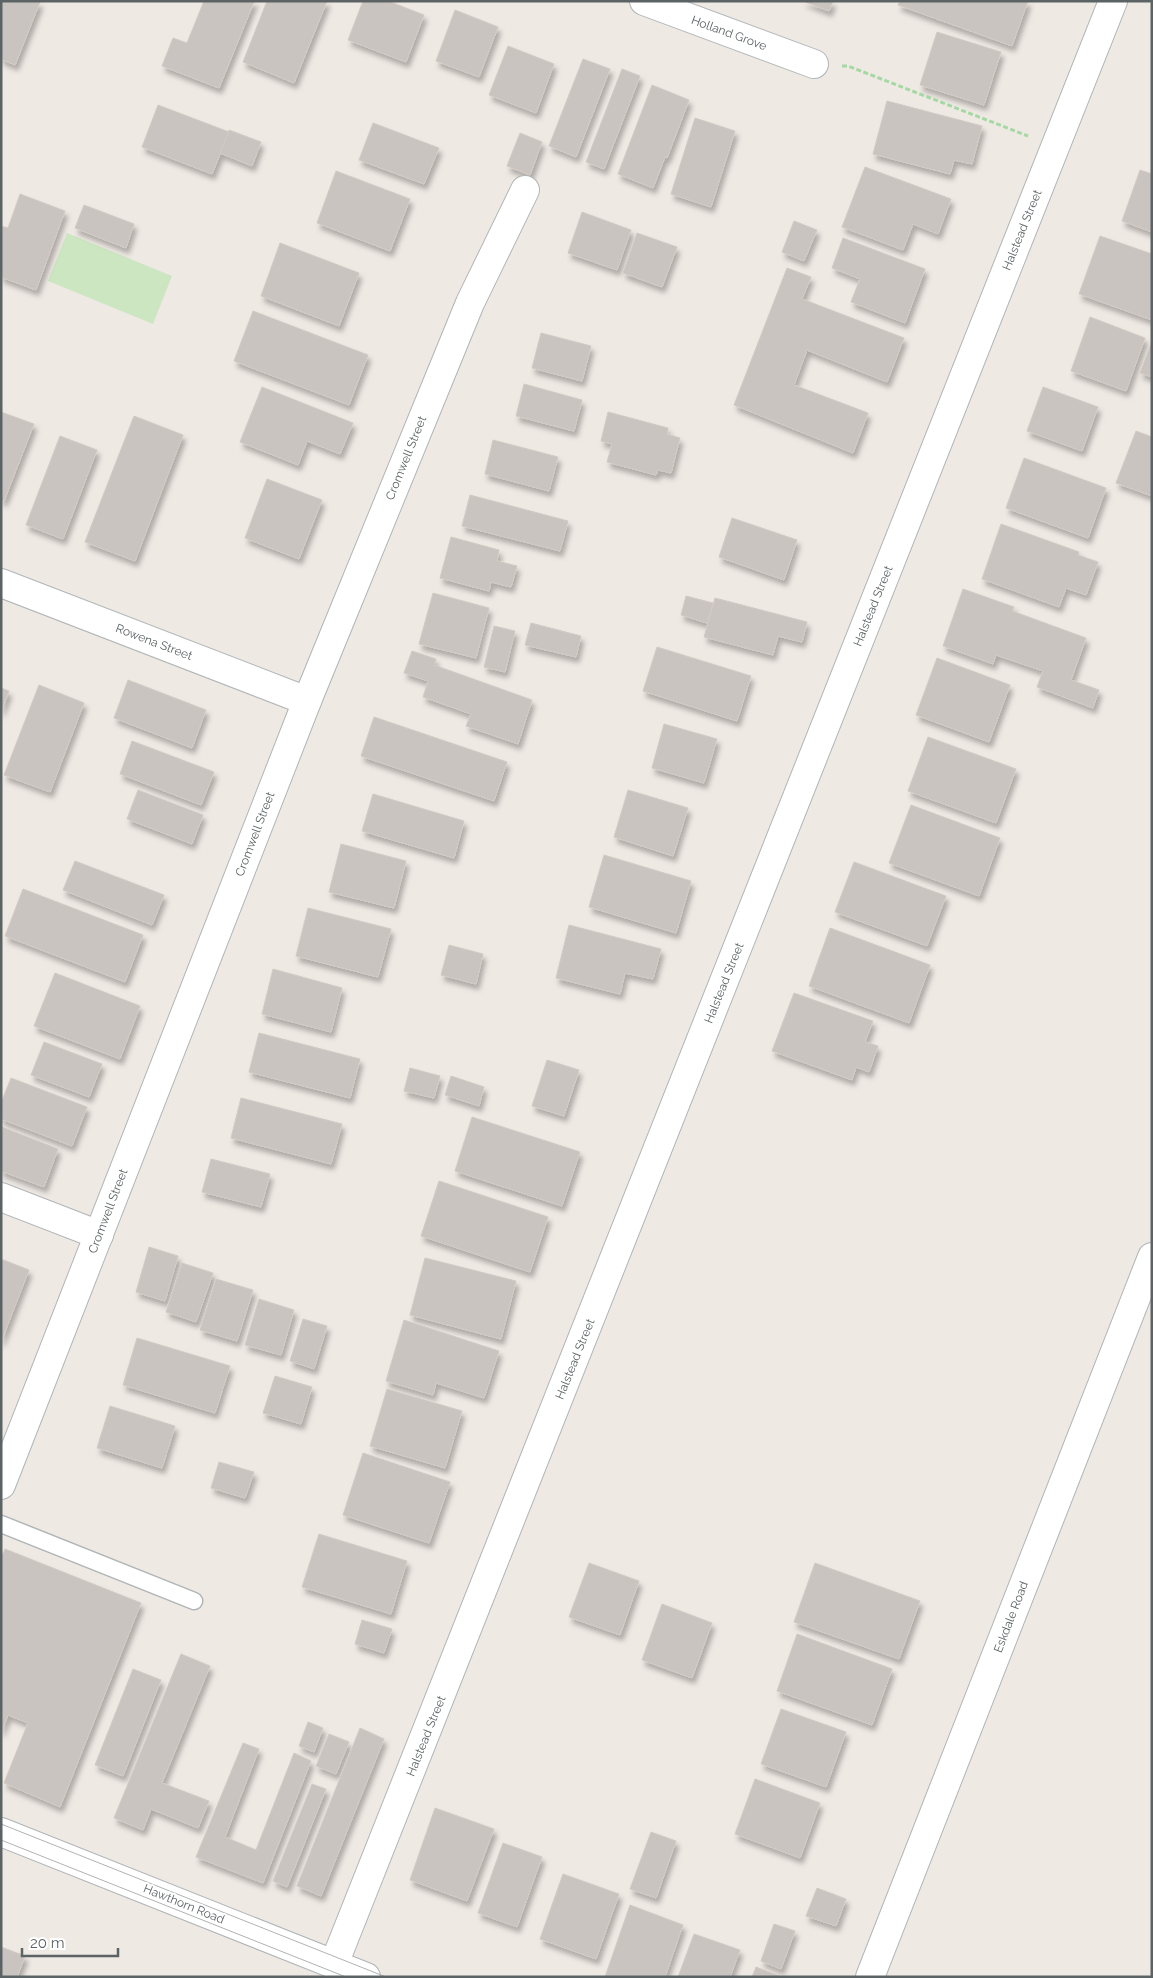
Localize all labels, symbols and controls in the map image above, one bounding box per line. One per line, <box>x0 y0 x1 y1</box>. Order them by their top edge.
street label: Holland Grove <box>689 13 769 53</box>
street label: Halstead Street <box>999 188 1045 272</box>
street label: Cromwell Street <box>383 414 429 502</box>
street label: Halstead Street <box>850 564 896 648</box>
street label: Rowena Street <box>114 621 194 663</box>
street label: Cromwell Street <box>232 790 278 878</box>
street label: Halstead Street <box>701 941 747 1025</box>
street label: Cromwell Street <box>85 1167 131 1255</box>
street label: Halstead Street <box>552 1317 598 1401</box>
street label: Eskdale Road <box>991 1579 1031 1655</box>
street label: Halstead Street <box>403 1694 449 1778</box>
street label: Hawthorn Road <box>141 1881 227 1927</box>
scale bar <box>22 1926 119 1958</box>
text: 20 m <box>30 1934 65 1952</box>

